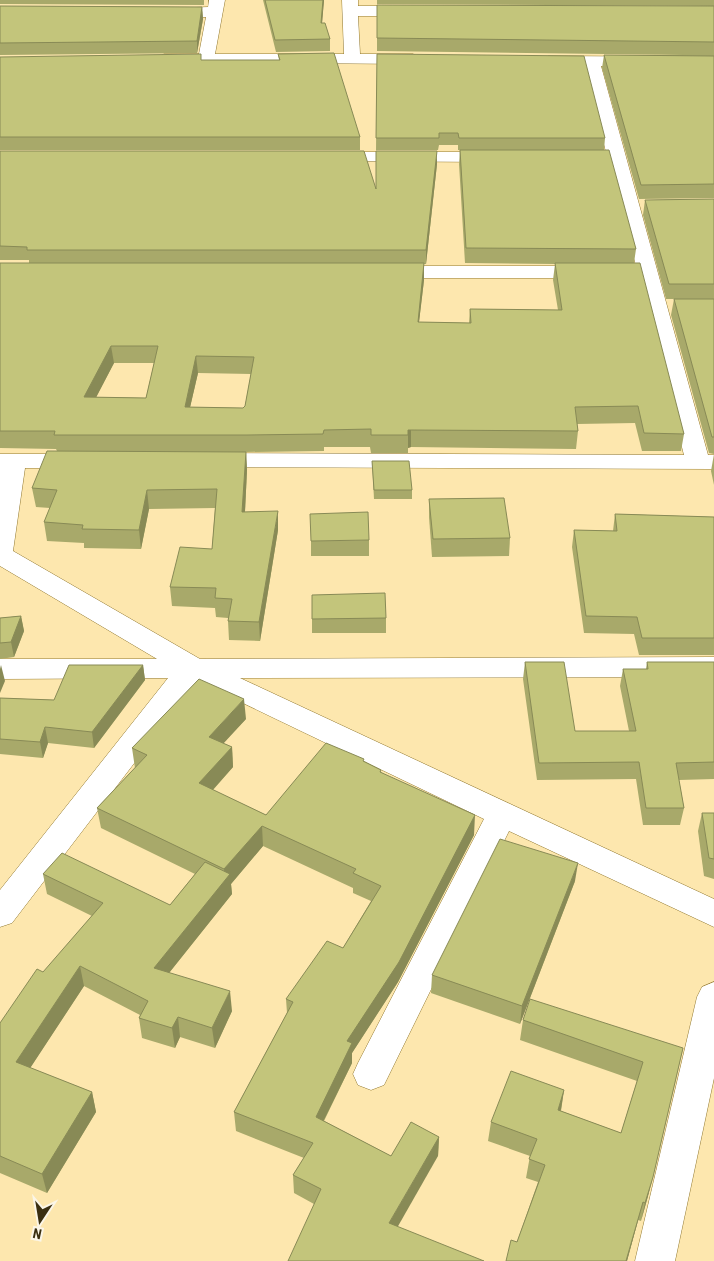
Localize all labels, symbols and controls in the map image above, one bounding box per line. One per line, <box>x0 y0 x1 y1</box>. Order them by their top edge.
north arrow <box>15 1196 65 1246</box>
text: N <box>31 1225 43 1242</box>

